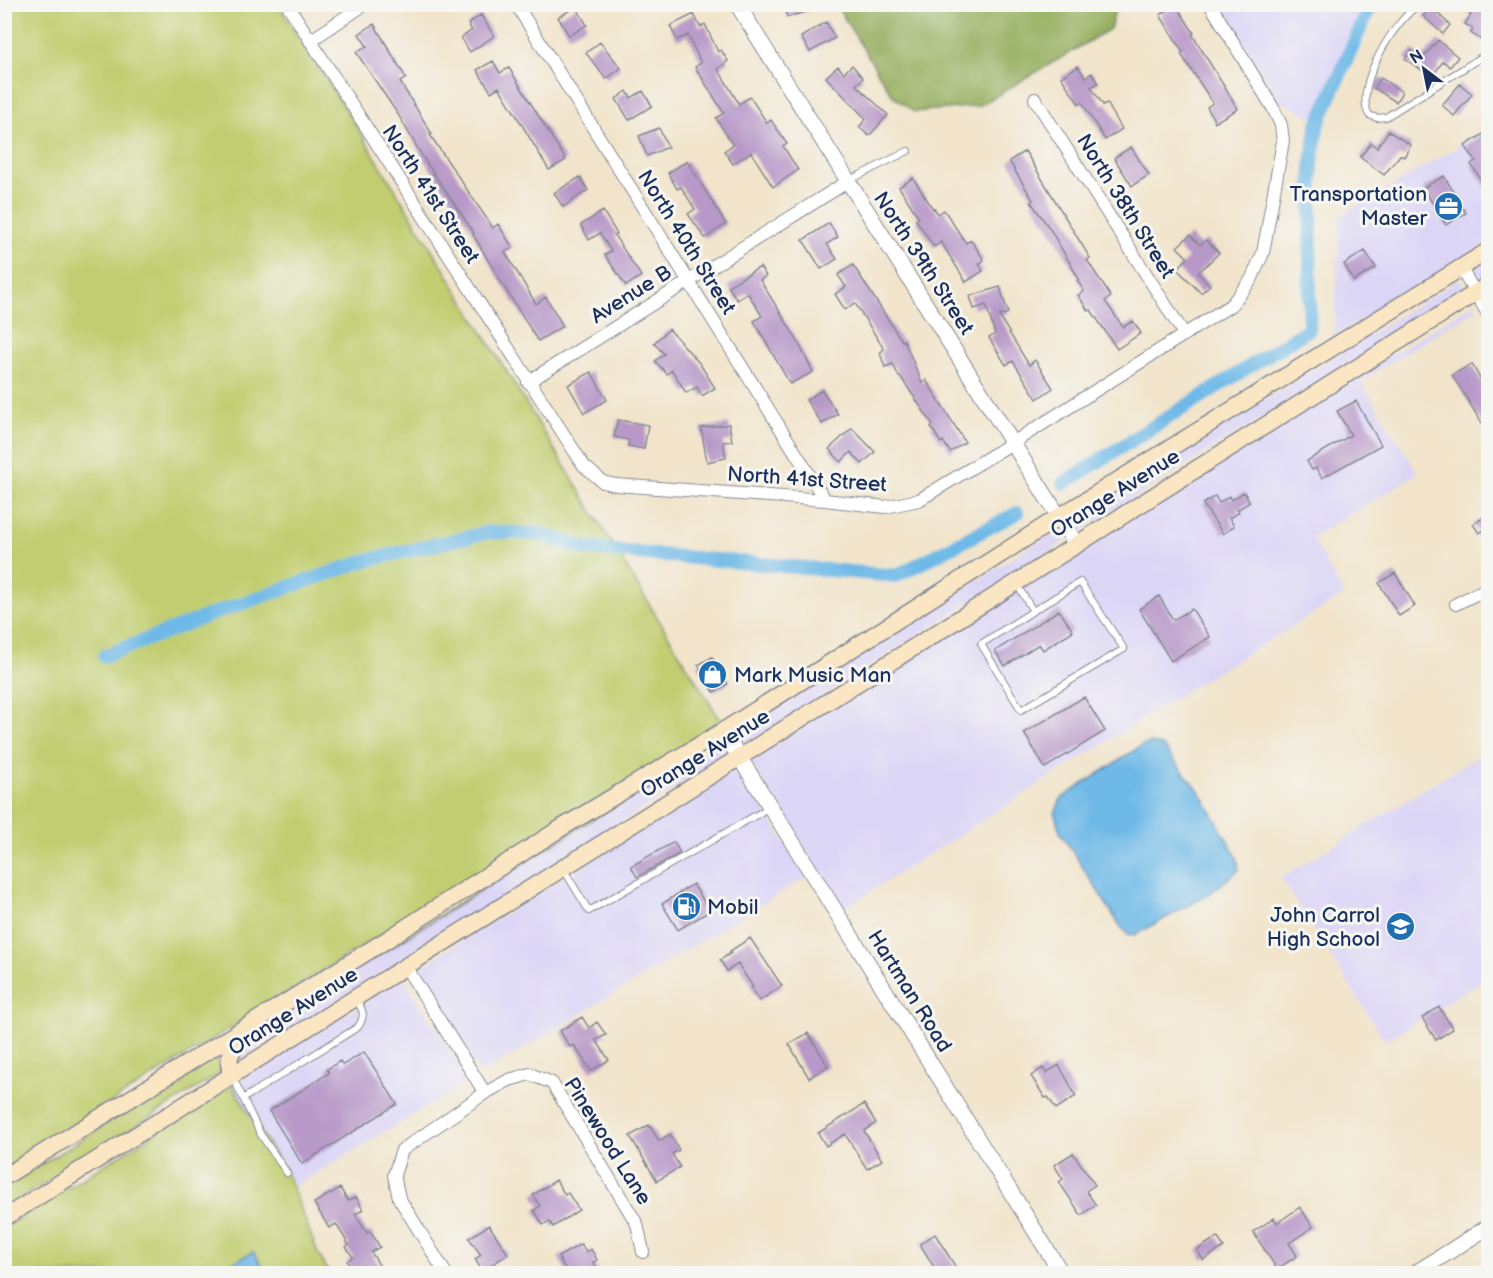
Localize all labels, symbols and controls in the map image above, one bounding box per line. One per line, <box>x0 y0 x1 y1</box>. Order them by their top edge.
north arrow <box>1394 39 1454 99</box>
text: N <box>1407 46 1427 69</box>
street label: North 41st Street <box>377 120 485 269</box>
street label: North 38th Street <box>1071 130 1180 283</box>
street label: North 40th Street <box>632 166 741 319</box>
place label: Transportation Master <box>1289 182 1427 231</box>
street label: North 39th Street <box>868 187 979 340</box>
office icon: Transportation Master <box>1432 190 1464 222</box>
street label: Avenue B <box>586 260 676 329</box>
street label: Orange Avenue <box>1046 444 1184 543</box>
street label: North 41st Street <box>726 461 888 498</box>
shop icon: Mark Music Man <box>697 659 729 691</box>
place label: Mark Music Man <box>734 663 891 688</box>
street label: Orange Avenue <box>636 704 774 803</box>
fuel station icon: Mobil <box>670 891 702 923</box>
place label: Mobil <box>707 895 758 920</box>
place label: John Carrol High School <box>1267 903 1380 952</box>
school or university icon: John Carrol High School <box>1385 911 1417 943</box>
street label: Hartman Road <box>862 926 957 1057</box>
street label: Orange Avenue <box>224 962 362 1061</box>
street label: Pinewood Lane <box>558 1073 657 1210</box>

